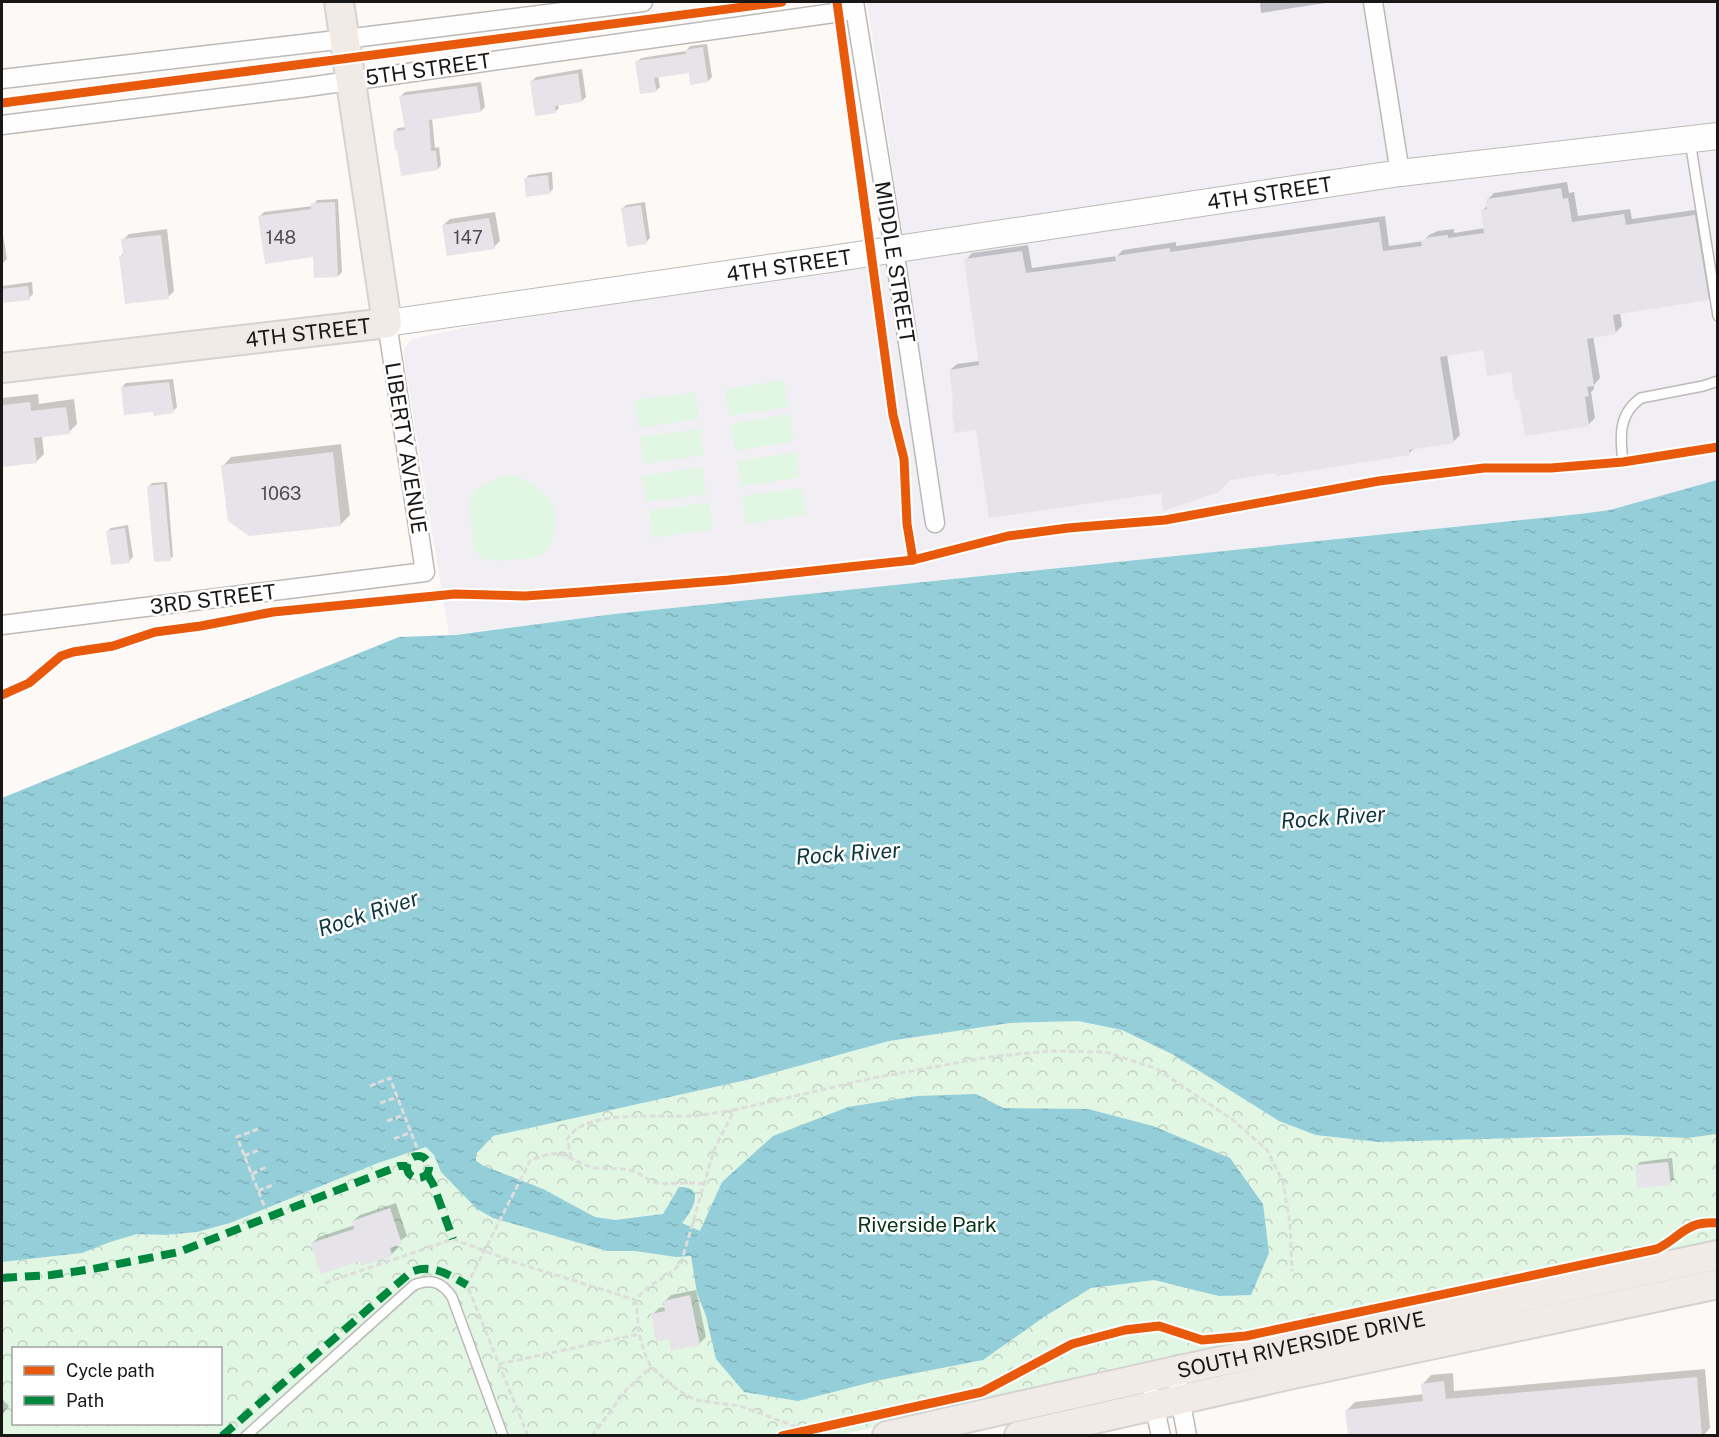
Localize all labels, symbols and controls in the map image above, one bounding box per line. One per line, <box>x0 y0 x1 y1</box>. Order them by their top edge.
street label: 5TH STREET <box>364 48 492 90</box>
street label: 4TH STREET <box>1205 171 1334 215</box>
street label: MIDDLE STREET <box>870 179 920 345</box>
house number: 148 <box>266 227 296 248</box>
house number: 147 <box>453 227 483 248</box>
street label: 4TH STREET <box>725 244 853 286</box>
street label: 4TH STREET <box>244 313 372 352</box>
street label: LIBERTY AVENUE <box>380 360 432 536</box>
house number: 1063 <box>261 483 301 504</box>
street label: 3RD STREET <box>149 579 277 619</box>
water label: Rock River <box>1280 800 1387 834</box>
water label: Rock River <box>795 836 902 870</box>
water label: Rock River <box>314 884 423 942</box>
park label: Riverside Park <box>857 1212 997 1237</box>
street label: SOUTH RIVERSIDE DRIVE <box>1175 1305 1427 1383</box>
legend <box>12 1347 222 1425</box>
text: Cycle path <box>66 1360 155 1381</box>
text: Path <box>66 1390 104 1411</box>

